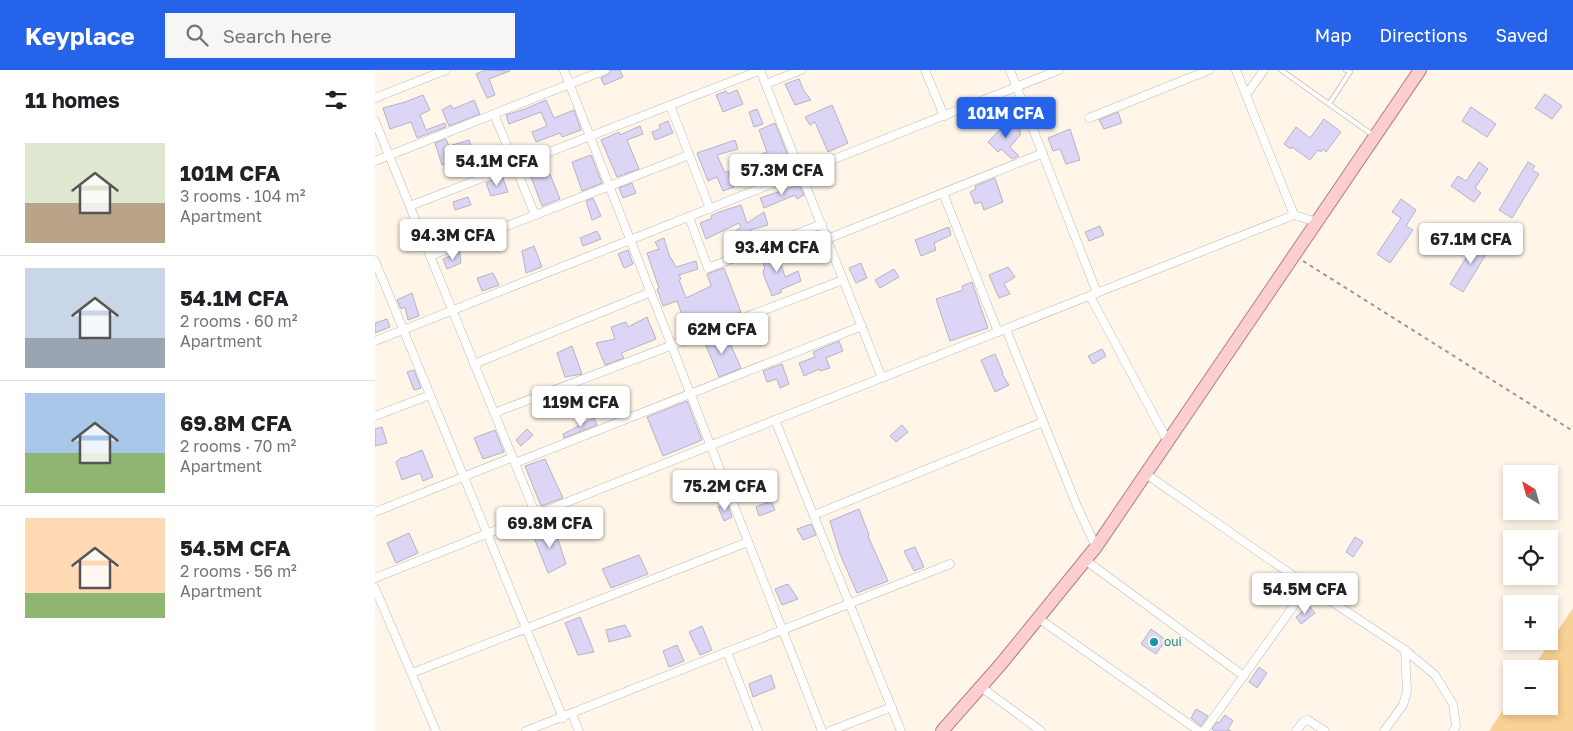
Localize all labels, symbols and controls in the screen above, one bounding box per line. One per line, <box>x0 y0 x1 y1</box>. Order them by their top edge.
search box <box>165 13 515 58</box>
text: Keyplace <box>25 21 135 50</box>
icon: search <box>183 21 211 49</box>
text: Search here <box>223 24 332 47</box>
text: Map <box>1315 24 1351 46</box>
text: Directions <box>1379 24 1467 46</box>
text: Saved <box>1495 24 1548 46</box>
icon: filters <box>322 86 350 114</box>
text: 11 homes <box>25 87 120 113</box>
pin: 101M CFA <box>954 97 1058 139</box>
text: 101M CFA <box>968 103 1044 123</box>
pin: 54.1M CFA <box>440 144 554 187</box>
text: 54.1M CFA <box>456 151 538 171</box>
pin: 57.3M CFA <box>725 154 839 196</box>
text: 101M CFA <box>180 160 281 186</box>
text: 57.3M CFA <box>740 160 824 180</box>
icon: home <box>65 163 125 223</box>
text: 3 rooms · 104 m² <box>180 186 305 206</box>
text: Apartment <box>180 206 262 226</box>
pin: 94.3M CFA <box>396 218 510 261</box>
pin: 67.1M CFA <box>1414 222 1528 265</box>
text: 94.3M CFA <box>411 225 495 245</box>
text: 67.1M CFA <box>1430 229 1512 249</box>
pin: 93.4M CFA <box>720 230 834 273</box>
text: 93.4M CFA <box>735 237 819 257</box>
text: 54.1M CFA <box>180 285 289 311</box>
icon: home <box>65 288 125 348</box>
text: 2 rooms · 60 m² <box>180 311 298 331</box>
pin: 62M CFA <box>676 312 768 355</box>
text: 62M CFA <box>687 319 757 339</box>
text: Apartment <box>180 331 262 351</box>
pin: 119M CFA <box>529 386 633 428</box>
text: 119M CFA <box>543 392 619 412</box>
text: 69.8M CFA <box>180 410 292 436</box>
icon: home <box>65 413 125 473</box>
text: 2 rooms · 70 m² <box>180 436 296 456</box>
text: Apartment <box>180 456 262 476</box>
north arrow <box>1503 465 1557 520</box>
map controls <box>1503 465 1558 715</box>
pin: 75.2M CFA <box>668 470 782 512</box>
text: 75.2M CFA <box>683 476 767 496</box>
pin: 69.8M CFA <box>493 506 607 549</box>
text: 69.8M CFA <box>507 513 593 533</box>
button: locate <box>1503 530 1558 585</box>
text: 54.5M CFA <box>180 535 291 561</box>
icon: home <box>65 538 125 598</box>
text: 2 rooms · 56 m² <box>180 561 297 581</box>
pin: 54.5M CFA <box>1248 572 1362 615</box>
text: 54.5M CFA <box>1263 579 1347 599</box>
text: Apartment <box>180 581 262 601</box>
button: + <box>1503 595 1558 650</box>
place label: oui <box>1164 634 1182 649</box>
marker: oui <box>1148 636 1160 648</box>
button: − <box>1503 660 1558 715</box>

